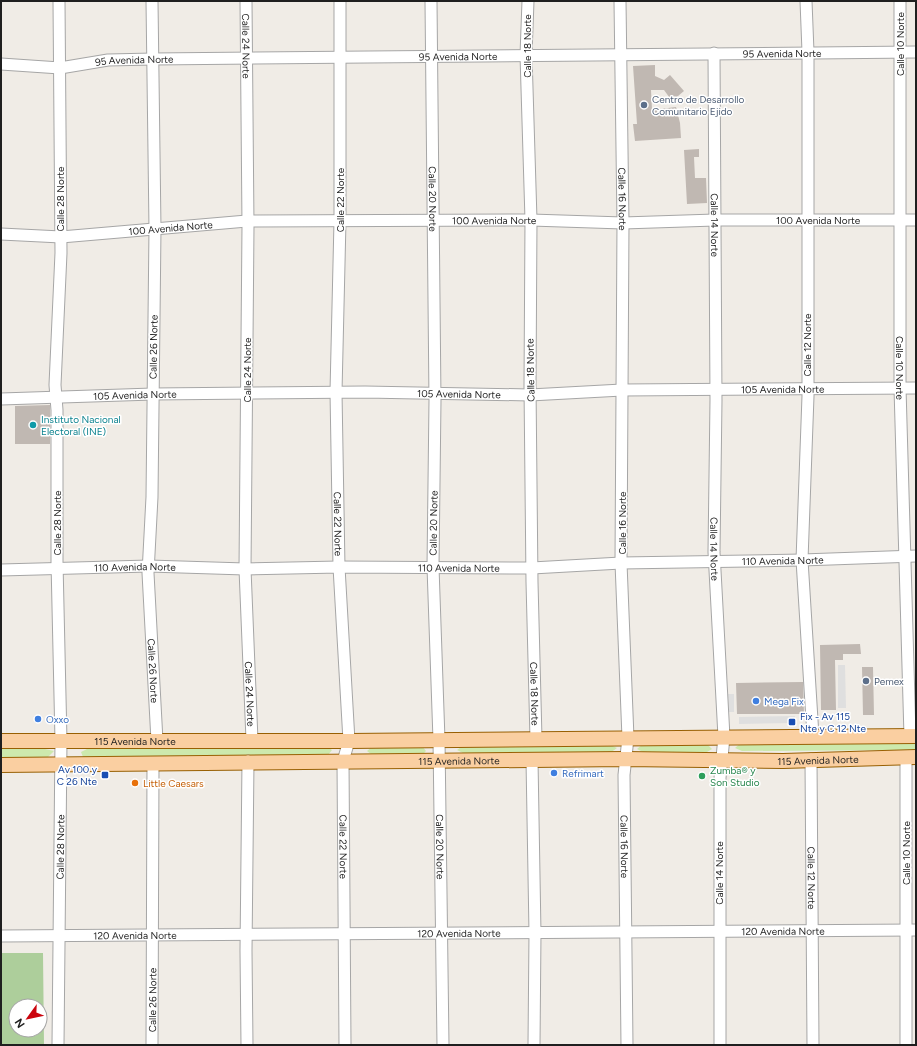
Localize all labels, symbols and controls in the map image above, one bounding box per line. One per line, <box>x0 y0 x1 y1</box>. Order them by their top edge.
street label: Calle 10 Norte <box>894 12 907 76</box>
street label: Calle 24 Norte <box>239 13 253 79</box>
street label: Calle 18 Norte <box>521 14 534 78</box>
street label: 95 Avenida Norte <box>743 47 822 61</box>
street label: 95 Avenida Norte <box>419 50 498 64</box>
street label: 95 Avenida Norte <box>94 53 174 69</box>
place label: Centro de Desarrollo Comunitario Ejido <box>652 93 745 118</box>
marker: Centro de Desarrollo Comunitario Ejido <box>639 100 649 110</box>
street label: Calle 28 Norte <box>54 166 67 231</box>
street label: Calle 20 Norte <box>426 166 439 232</box>
street label: Calle 22 Norte <box>334 167 347 232</box>
street label: Calle 16 Norte <box>615 167 629 231</box>
street label: Calle 14 Norte <box>708 193 721 257</box>
street label: 100 Avenida Norte <box>452 214 537 227</box>
street label: 100 Avenida Norte <box>776 214 861 227</box>
street label: 100 Avenida Norte <box>128 218 214 238</box>
street label: Calle 12 Norte <box>801 313 814 376</box>
street label: Calle 26 Norte <box>146 314 161 379</box>
street label: Calle 10 Norte <box>893 336 906 401</box>
street label: Calle 24 Norte <box>241 337 254 403</box>
street label: Calle 18 Norte <box>523 338 538 402</box>
street label: 105 Avenida Norte <box>741 383 825 396</box>
street label: 105 Avenida Norte <box>417 387 501 401</box>
street label: 105 Avenida Norte <box>93 388 177 403</box>
place label: Instituto Nacional Electoral (INE) <box>41 413 121 438</box>
marker: Instituto Nacional Electoral (INE) <box>28 420 38 430</box>
street label: Calle 28 Norte <box>51 490 64 555</box>
street label: Calle 20 Norte <box>426 490 441 556</box>
street label: Calle 16 Norte <box>616 491 629 555</box>
street label: Calle 22 Norte <box>331 492 345 557</box>
street label: Calle 14 Norte <box>707 517 722 582</box>
street label: 110 Avenida Norte <box>742 553 824 568</box>
street label: 110 Avenida Norte <box>94 560 177 574</box>
street label: 110 Avenida Norte <box>418 561 500 575</box>
street label: Calle 26 Norte <box>145 638 161 704</box>
street label: Calle 24 Norte <box>242 661 257 727</box>
street label: Calle 18 Norte <box>527 662 542 726</box>
place label: Pemex <box>874 675 904 688</box>
marker: Pemex <box>861 676 871 686</box>
place label: Mega Fix <box>764 695 804 708</box>
marker: Mega Fix <box>751 696 761 706</box>
place label: Fix - Av 115 Nte y C 12 Nte <box>800 710 867 735</box>
place label: Oxxo <box>46 713 69 726</box>
marker: Oxxo <box>33 714 43 724</box>
marker: Fix - Av 115 Nte y C 12 Nte <box>787 717 797 727</box>
street label: 115 Avenida Norte <box>94 735 176 748</box>
street label: 115 Avenida Norte <box>777 753 859 768</box>
street label: 115 Avenida Norte <box>418 754 500 768</box>
place label: Av 100 y C 26 Nte <box>57 763 98 788</box>
place label: Zumba® y Son Studio <box>710 764 760 789</box>
place label: Refrimart <box>562 767 604 780</box>
marker: Refrimart <box>549 768 559 778</box>
marker: Av 100 y C 26 Nte <box>100 770 110 780</box>
marker: Zumba® y Son Studio <box>697 771 707 781</box>
place label: Little Caesars <box>143 777 204 790</box>
marker: Little Caesars <box>130 778 140 788</box>
street label: Calle 28 Norte <box>54 814 67 880</box>
street label: Calle 22 Norte <box>336 814 350 880</box>
street label: Calle 20 Norte <box>433 814 447 880</box>
street label: Calle 16 Norte <box>617 815 631 879</box>
street label: Calle 10 Norte <box>900 821 913 885</box>
street label: Calle 14 Norte <box>713 841 726 905</box>
street label: Calle 12 Norte <box>805 846 818 910</box>
street label: 120 Avenida Norte <box>741 925 825 938</box>
street label: 120 Avenida Norte <box>417 927 501 940</box>
street label: 120 Avenida Norte <box>93 929 177 942</box>
street label: Calle 26 Norte <box>146 967 159 1032</box>
north arrow <box>8 998 48 1038</box>
text: N <box>12 1016 28 1030</box>

